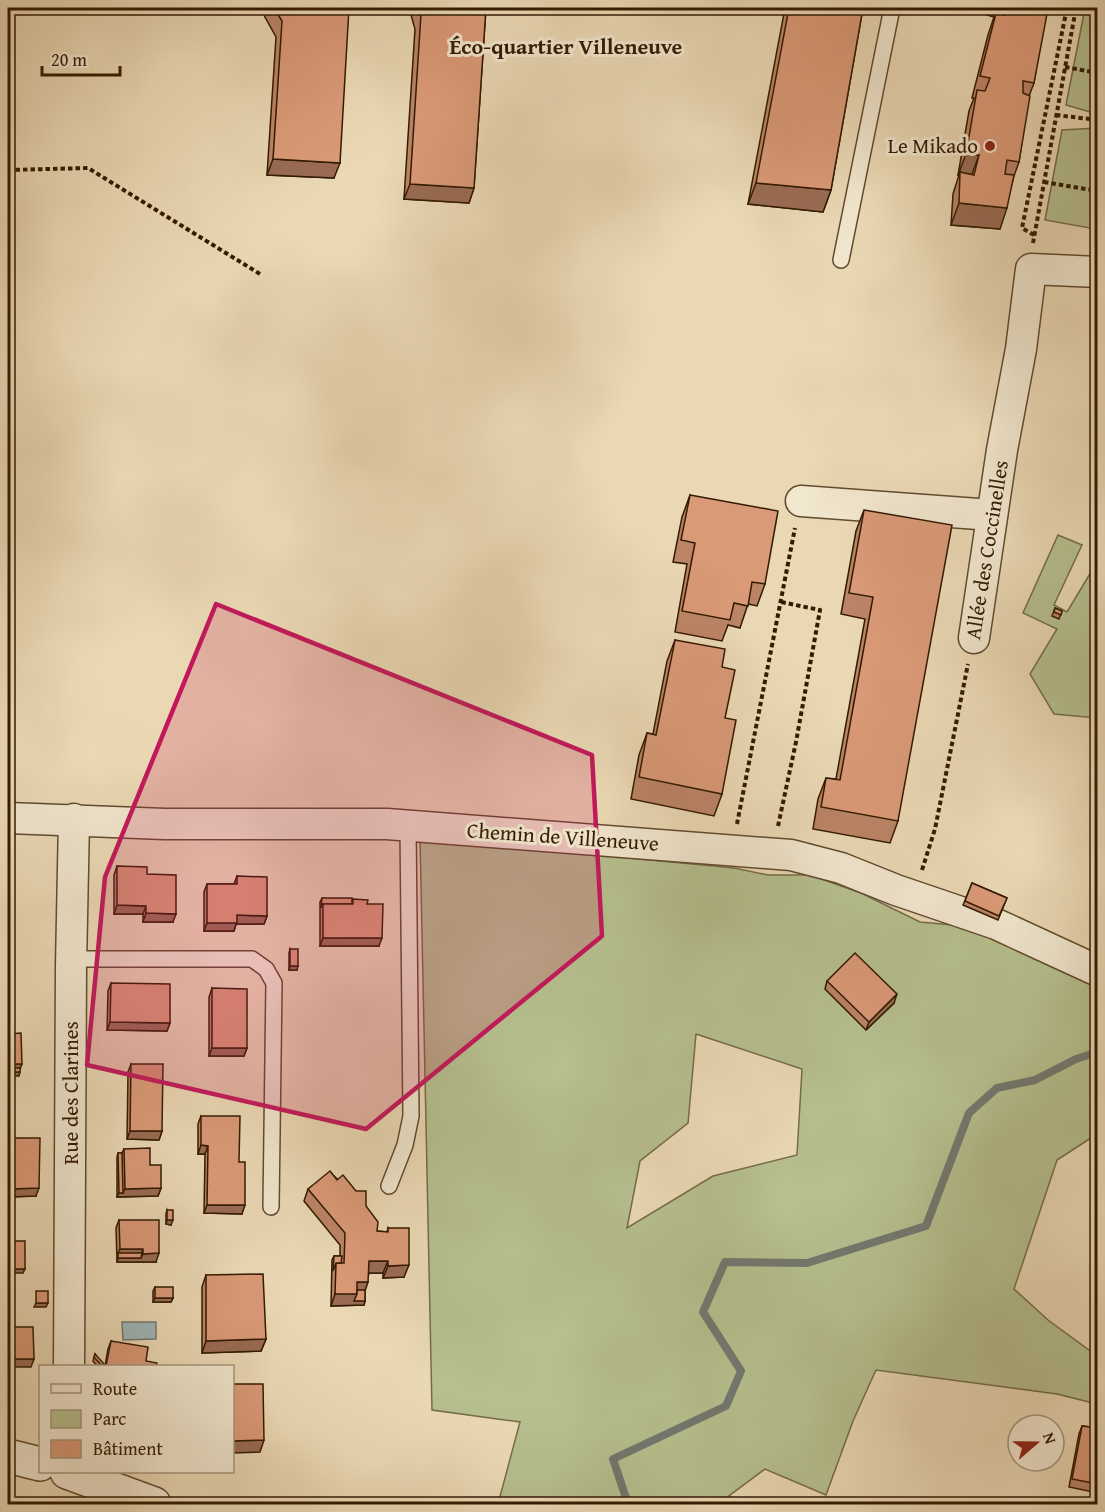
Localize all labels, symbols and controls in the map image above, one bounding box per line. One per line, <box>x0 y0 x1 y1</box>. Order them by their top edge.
district label: Éco-quartier Villeneuve <box>450 30 683 62</box>
scale bar <box>42 39 120 77</box>
text: 20 m <box>51 46 87 73</box>
place label: Le Mikado <box>888 130 978 161</box>
marker: Le Mikado <box>983 139 997 153</box>
street label: Allée des Coccinelles <box>957 458 1016 642</box>
street label: Chemin de Villeneuve <box>466 814 660 859</box>
street label: Rue des Clarines <box>55 1021 86 1165</box>
legend <box>39 1365 234 1473</box>
text: Route <box>93 1375 137 1402</box>
text: Parc <box>93 1405 126 1432</box>
north arrow <box>1006 1413 1066 1473</box>
text: N <box>1037 1429 1063 1447</box>
text: Bâtiment <box>93 1435 163 1462</box>

